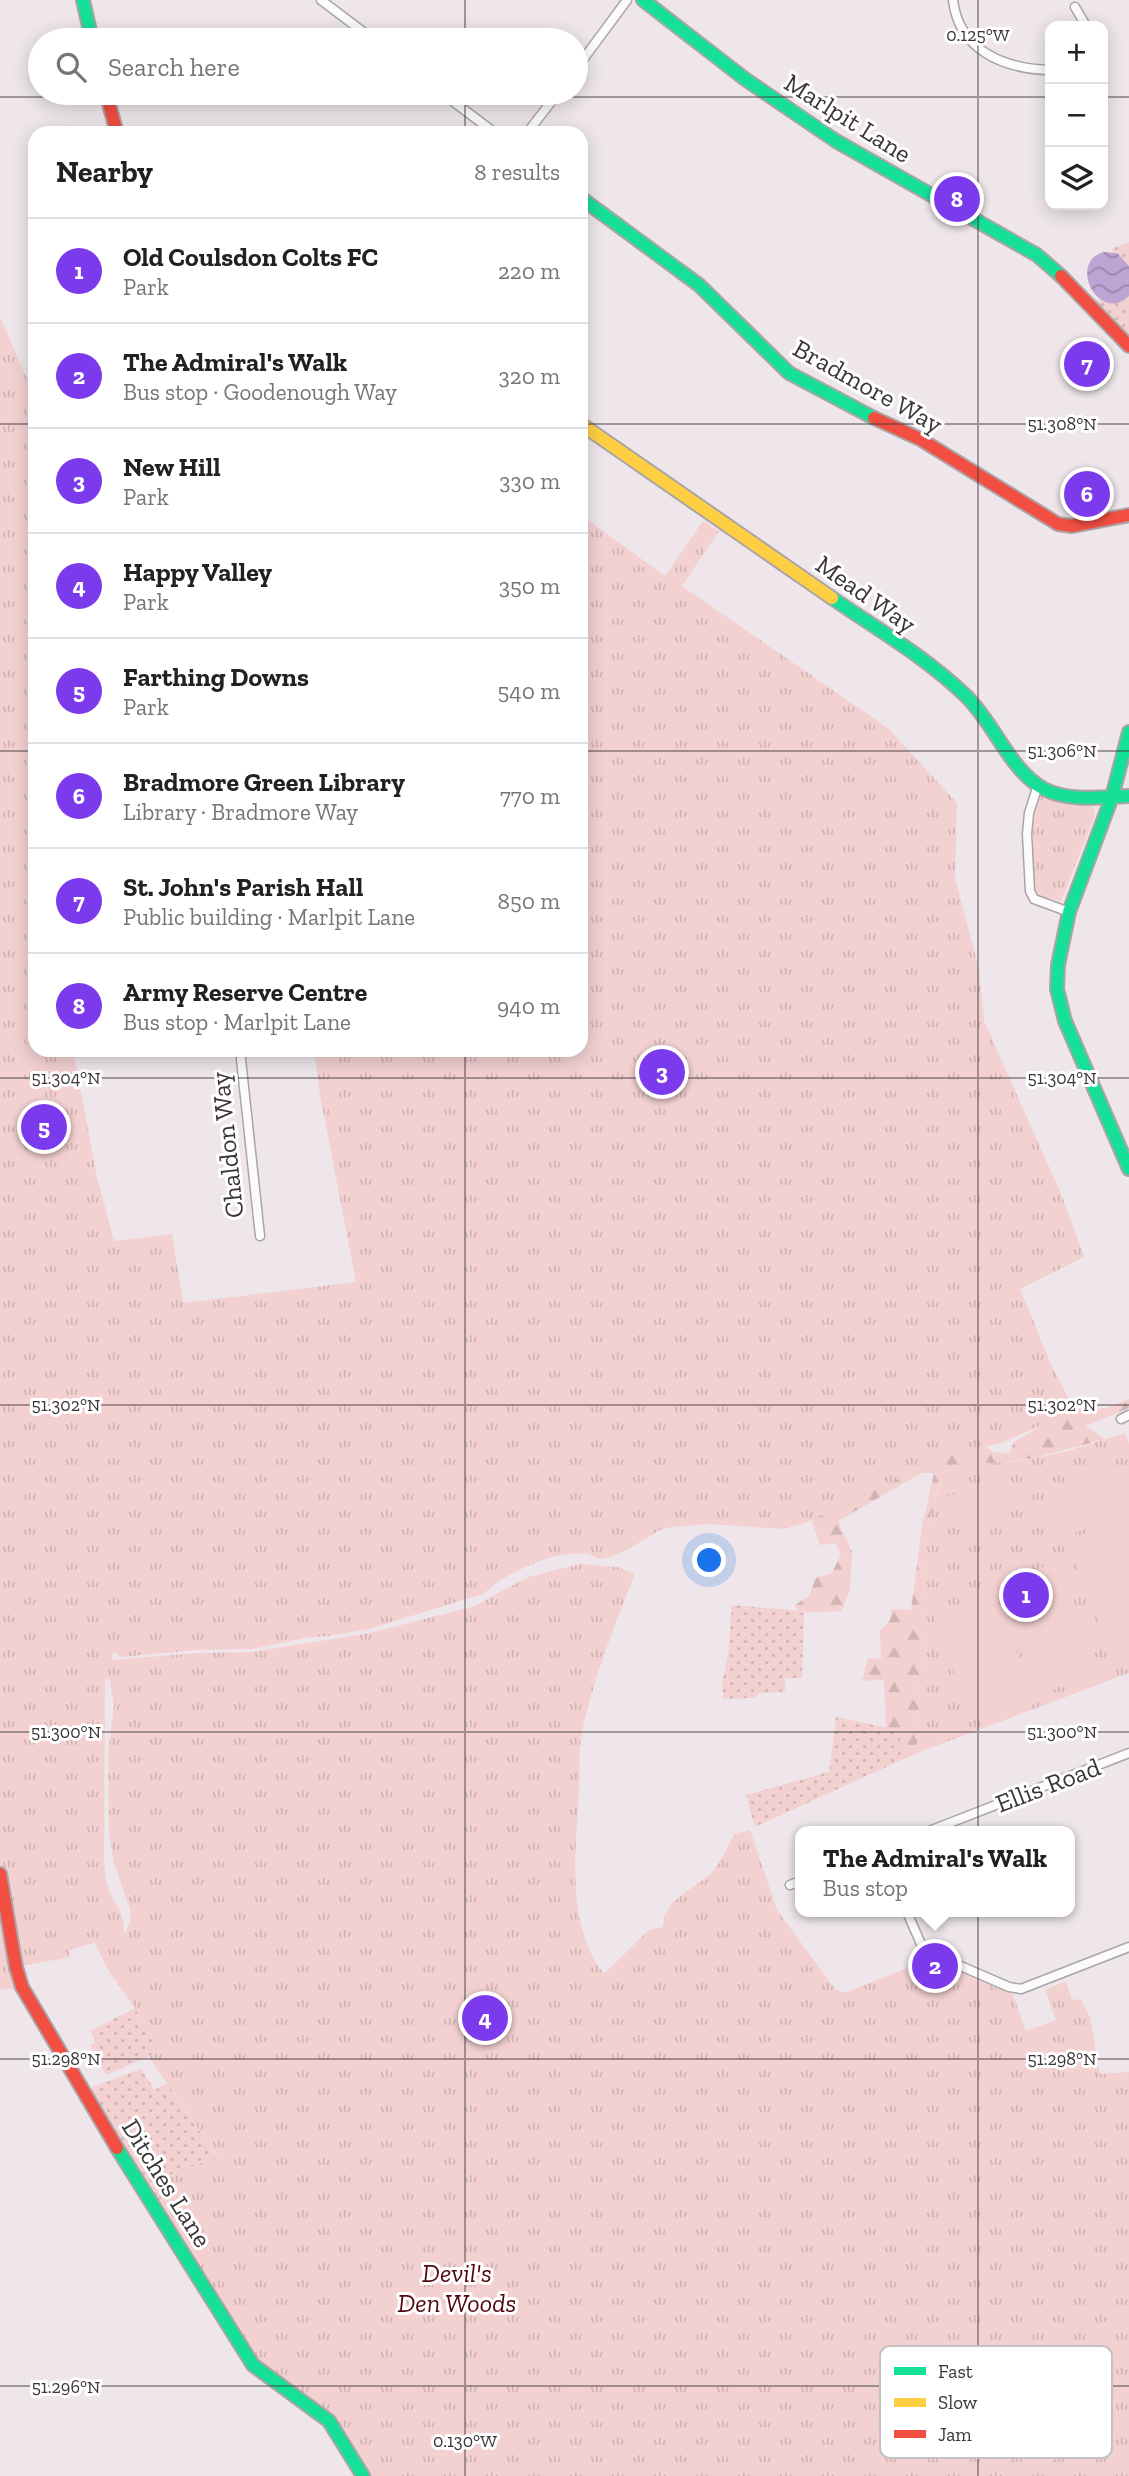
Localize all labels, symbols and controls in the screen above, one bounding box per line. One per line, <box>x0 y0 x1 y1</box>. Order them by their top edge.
map controls <box>1045 21 1108 210</box>
button: + <box>1045 21 1108 84</box>
text: 0.125°W <box>946 24 1010 46</box>
search box <box>28 28 588 105</box>
icon: search <box>52 48 90 86</box>
text: Search here <box>108 51 240 83</box>
street label: Marlpit Lane <box>779 66 917 170</box>
button: − <box>1045 84 1108 147</box>
button: layers <box>1045 147 1108 210</box>
text: Nearby <box>56 154 153 190</box>
text: 8 results <box>474 158 560 186</box>
pin: 8 <box>934 173 980 225</box>
text: Old Coulsdon Colts FC <box>123 241 378 273</box>
text: 1 <box>74 257 84 285</box>
text: 220 m <box>498 257 560 285</box>
text: Park <box>123 273 169 301</box>
street label: Bradmore Way <box>788 332 949 441</box>
pin: 7 <box>1064 338 1110 390</box>
text: The Admiral's Walk <box>123 346 347 378</box>
text: 2 <box>73 362 85 390</box>
text: 320 m <box>499 362 560 390</box>
text: Bus stop · Goodenough Way <box>123 378 397 406</box>
text: 51.308°N <box>1027 413 1097 435</box>
text: New Hill <box>123 451 221 483</box>
text: 3 <box>73 467 85 495</box>
text: 330 m <box>499 467 560 495</box>
pin: 6 <box>1064 468 1110 520</box>
text: Park <box>123 483 169 511</box>
street label: Mead Way <box>810 548 923 640</box>
text: Happy Valley <box>123 556 272 588</box>
text: 4 <box>72 572 86 600</box>
text: 350 m <box>499 572 560 600</box>
text: Park <box>123 588 169 616</box>
text: Farthing Downs <box>123 661 309 693</box>
text: 5 <box>73 677 85 705</box>
text: 540 m <box>498 677 560 705</box>
text: Park <box>123 693 169 721</box>
text: 51.306°N <box>1027 740 1097 762</box>
text: Bradmore Green Library <box>123 766 405 798</box>
text: 6 <box>73 782 85 810</box>
text: 770 m <box>500 782 560 810</box>
text: Library · Bradmore Way <box>123 798 358 826</box>
text: St. John's Parish Hall <box>123 871 363 903</box>
text: 7 <box>73 887 85 915</box>
text: 850 m <box>498 887 560 915</box>
text: Public building · Marlpit Lane <box>123 903 415 931</box>
text: Army Reserve Centre <box>123 976 367 1008</box>
text: 8 <box>73 992 85 1020</box>
text: 940 m <box>497 992 560 1020</box>
text: Bus stop · Marlpit Lane <box>123 1008 351 1036</box>
pin: 3 <box>639 1046 685 1098</box>
text: 51.304°N <box>32 1067 100 1089</box>
text: 51.304°N <box>1028 1067 1096 1089</box>
street label: Chaldon Way <box>203 1070 251 1220</box>
pin: 5 <box>21 1101 67 1153</box>
text: 51.302°N <box>32 1394 100 1416</box>
text: 51.302°N <box>1028 1394 1096 1416</box>
your location <box>692 1543 726 1577</box>
pin: 1 <box>1003 1569 1049 1621</box>
text: 51.300°N <box>31 1721 101 1743</box>
text: 51.300°N <box>1027 1721 1097 1743</box>
street label: Ellis Road <box>991 1750 1105 1820</box>
popup <box>795 1826 1075 1917</box>
text: The Admiral's Walk <box>823 1842 1047 1874</box>
text: Bus stop <box>823 1874 908 1902</box>
pin: 2 <box>912 1940 958 1992</box>
pin: 4 <box>462 1992 508 2044</box>
text: 51.298°N <box>32 2048 100 2070</box>
text: 51.298°N <box>1028 2048 1096 2070</box>
street label: Ditches Lane <box>115 2113 219 2253</box>
park label: Devil's Den Woods <box>398 2257 516 2319</box>
legend <box>880 2346 1112 2458</box>
text: Fast <box>938 2360 973 2383</box>
text: 51.296°N <box>32 2376 100 2398</box>
text: Slow <box>938 2391 978 2414</box>
text: Jam <box>938 2423 972 2446</box>
text: 0.130°W <box>433 2430 497 2452</box>

